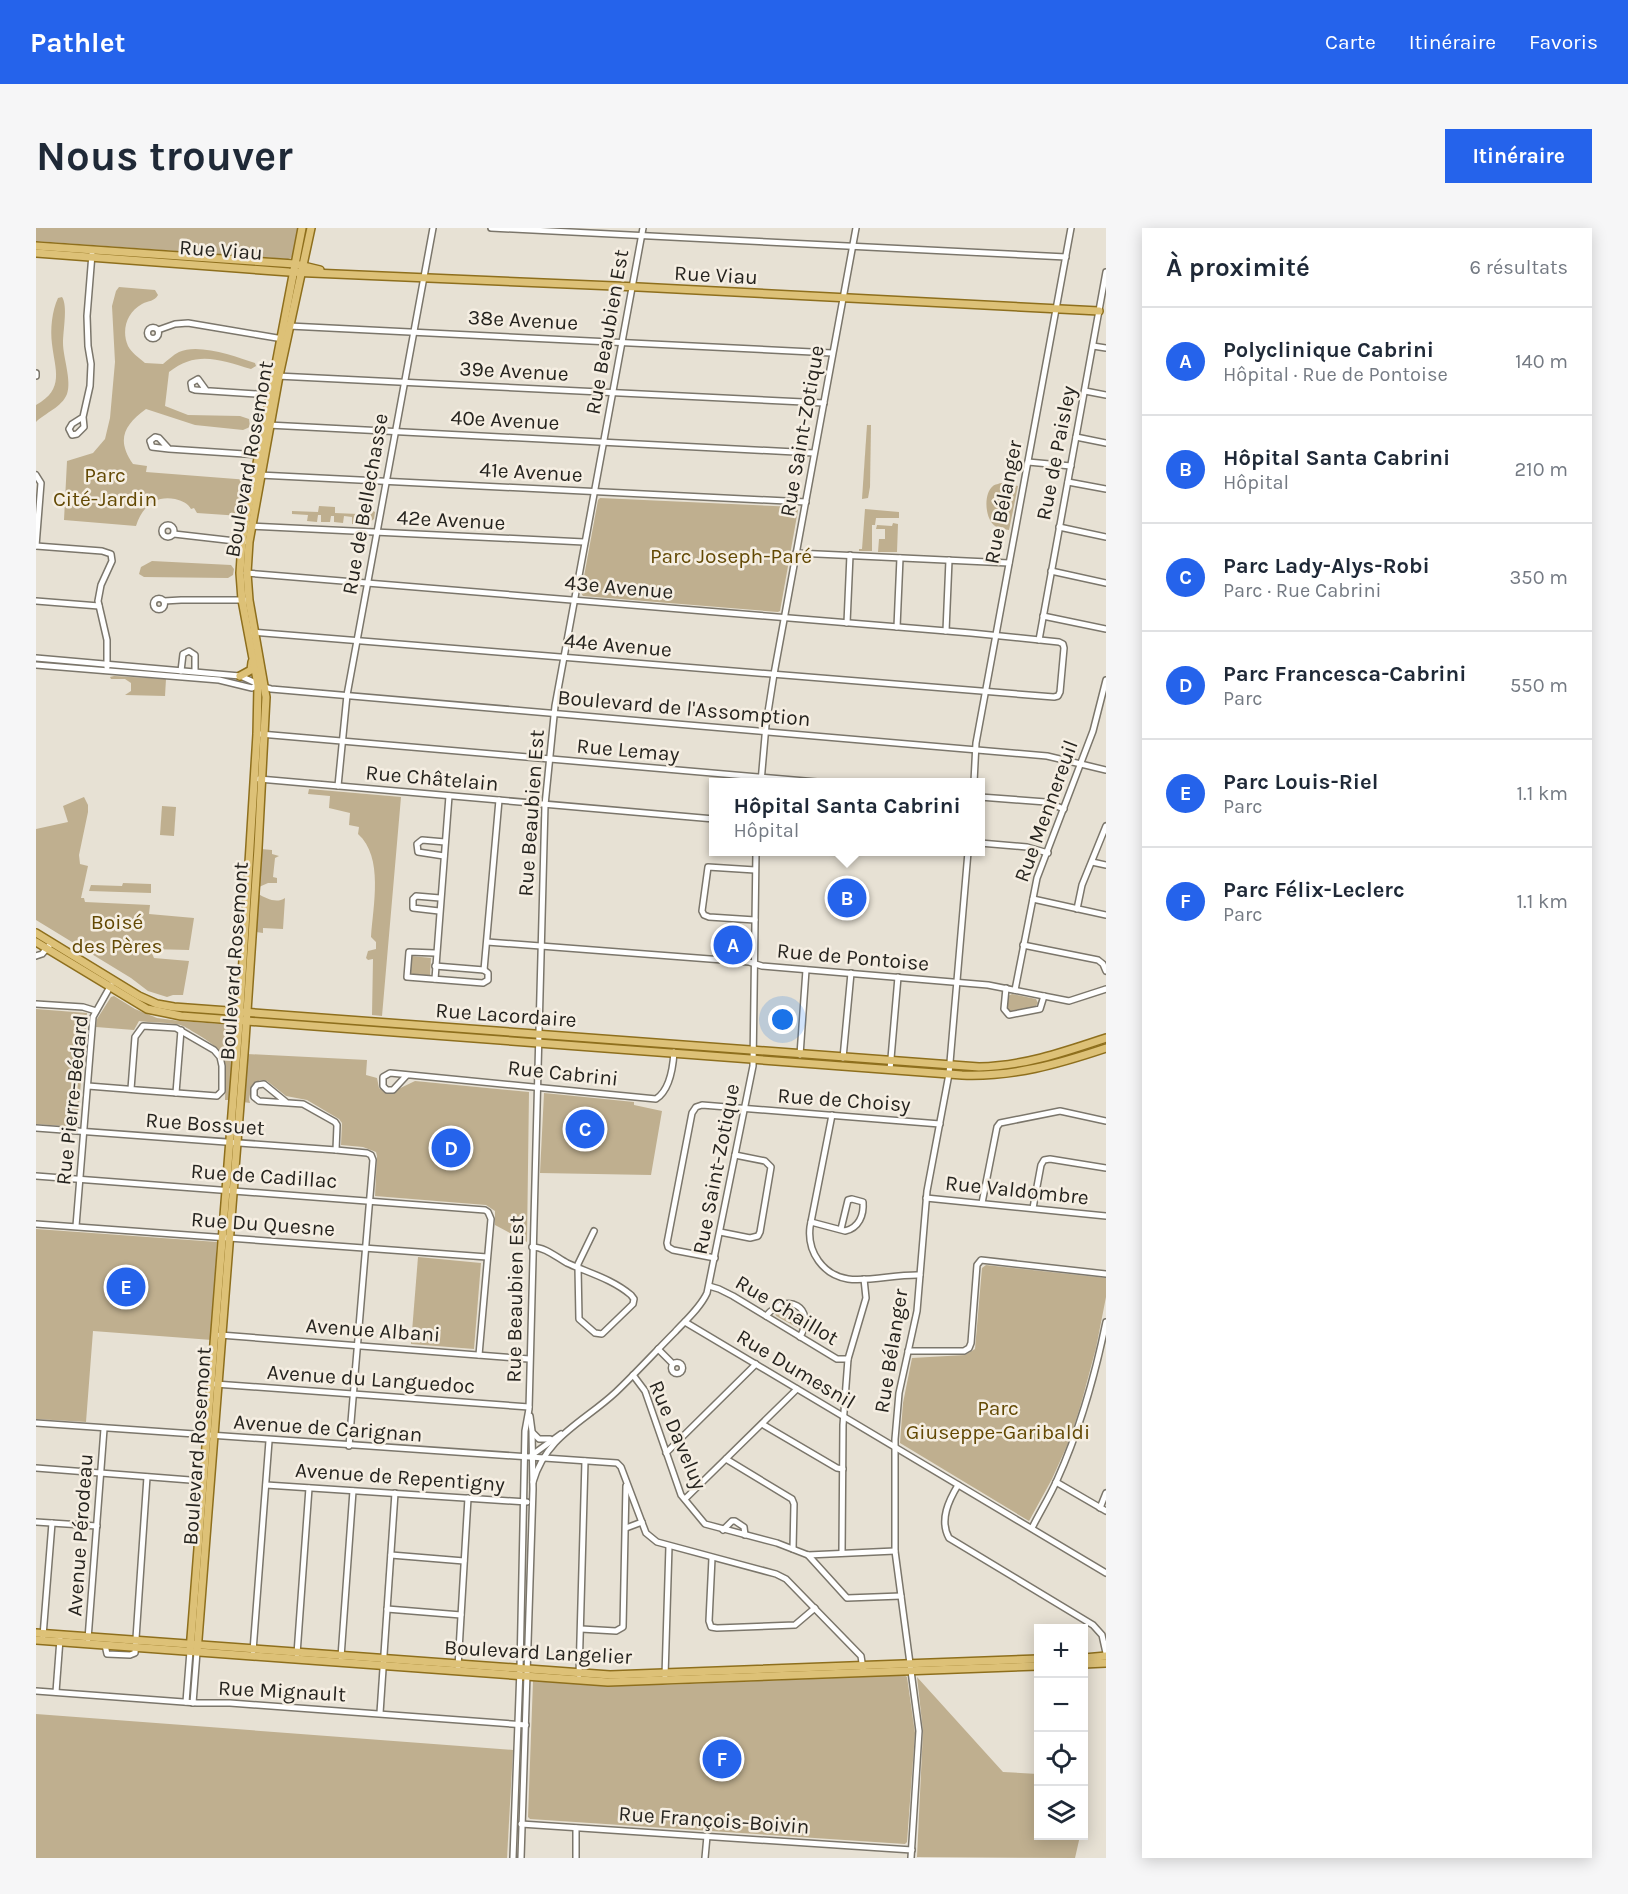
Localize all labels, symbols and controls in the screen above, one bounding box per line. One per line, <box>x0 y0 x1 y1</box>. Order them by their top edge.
text: Pathlet <box>30 26 126 59</box>
text: Carte <box>1325 30 1376 54</box>
text: Itinéraire <box>1409 30 1496 54</box>
text: Favoris <box>1529 30 1598 54</box>
button: Itinéraire <box>1445 129 1592 183</box>
text: Nous trouver <box>36 131 293 181</box>
street label: Rue Viau <box>178 235 264 265</box>
street label: Rue Beaubien Est <box>581 247 633 416</box>
text: À proximité <box>1166 252 1310 283</box>
text: 6 résultats <box>1470 256 1568 279</box>
street label: Rue Viau <box>674 261 758 289</box>
street label: 38e Avenue <box>467 305 579 335</box>
text: Polyclinique Cabrini <box>1223 337 1434 363</box>
street label: Rue Saint-Zotique <box>775 343 829 519</box>
text: A <box>1179 350 1192 373</box>
text: 140 m <box>1515 350 1568 373</box>
street label: 39e Avenue <box>459 356 569 386</box>
street label: Boulevard Rosemont <box>220 359 278 559</box>
text: Hôpital · Rue de Pontoise <box>1223 363 1448 386</box>
street label: Rue de Paisley <box>1031 384 1081 522</box>
street label: 40e Avenue <box>450 405 560 435</box>
street label: Rue de Bellechasse <box>337 411 393 597</box>
street label: Rue Bélanger <box>979 438 1027 566</box>
text: Hôpital Santa Cabrini <box>1223 445 1450 471</box>
street label: 41e Avenue <box>479 457 583 487</box>
text: B <box>1179 458 1192 481</box>
text: 210 m <box>1514 458 1568 481</box>
park label: Parc Cité-Jardin <box>53 463 157 511</box>
text: Hôpital <box>1223 471 1289 494</box>
street label: 42e Avenue <box>396 505 506 535</box>
park label: Parc Joseph-Paré <box>650 544 812 568</box>
text: Parc Lady-Alys-Robi <box>1223 553 1430 579</box>
text: C <box>1179 566 1192 589</box>
text: 350 m <box>1510 566 1568 589</box>
street label: 43e Avenue <box>564 570 674 604</box>
text: Parc · Rue Cabrini <box>1223 579 1381 602</box>
street label: 44e Avenue <box>563 628 673 662</box>
text: Parc Francesca-Cabrini <box>1223 661 1466 687</box>
text: D <box>1179 674 1192 697</box>
text: 550 m <box>1510 674 1568 697</box>
street label: Boulevard de l'Assomption <box>557 685 811 731</box>
text: Parc <box>1223 687 1263 710</box>
street label: Rue Beaubien Est <box>513 729 549 897</box>
street label: Rue Lemay <box>576 734 681 766</box>
street label: Rue Mennereuil <box>1009 737 1083 885</box>
street label: Rue Châtelain <box>364 760 500 796</box>
text: Parc Louis-Riel <box>1223 769 1378 795</box>
popup <box>709 778 985 856</box>
text: E <box>1180 782 1191 805</box>
text: 1.1 km <box>1516 782 1568 805</box>
text: Hôpital Santa Cabrini <box>733 793 961 819</box>
text: Parc <box>1223 795 1263 818</box>
text: Hôpital <box>733 819 799 842</box>
street label: Boulevard Rosemont <box>215 861 253 1061</box>
pin: B <box>828 876 866 920</box>
text: Parc Félix-Leclerc <box>1223 877 1405 903</box>
text: F <box>1180 890 1191 913</box>
text: 1.1 km <box>1516 890 1568 913</box>
text: Parc <box>1223 903 1263 926</box>
park label: Boisé des Pères <box>71 910 163 958</box>
pin: A <box>714 922 752 968</box>
street label: Rue de Pontoise <box>776 938 930 976</box>
street label: Rue Lacordaire <box>435 998 577 1032</box>
your location <box>768 1005 797 1034</box>
street label: Rue Pierre-Bédard <box>51 1014 93 1186</box>
street label: Rue Cabrini <box>507 1055 619 1091</box>
street label: Rue Saint-Zotique <box>688 1082 744 1256</box>
street label: Rue de Choisy <box>777 1083 912 1117</box>
pin: C <box>566 1106 604 1152</box>
street label: Rue Bossuet <box>145 1108 265 1140</box>
pin: D <box>432 1126 470 1170</box>
street label: Rue de Cadillac <box>190 1159 338 1193</box>
street label: Rue Valdombre <box>944 1171 1090 1209</box>
street label: Rue Du Quesne <box>190 1207 336 1241</box>
street label: Rue Beaubien Est <box>502 1215 528 1383</box>
pin: E <box>106 1264 146 1310</box>
street label: Rue Chaillot <box>731 1270 843 1350</box>
street label: Rue Bélanger <box>869 1287 913 1415</box>
street label: Avenue Albani <box>305 1313 441 1347</box>
street label: Rue Dumesnil <box>732 1324 860 1414</box>
street label: Boulevard Rosemont <box>178 1346 216 1546</box>
street label: Avenue du Languedoc <box>266 1360 476 1398</box>
street label: Rue Daveluy <box>644 1377 712 1493</box>
park label: Parc Giuseppe-Garibaldi <box>906 1396 1090 1444</box>
street label: Avenue de Carignan <box>233 1409 423 1447</box>
street label: Avenue Pérodeau <box>62 1453 98 1617</box>
street label: Avenue de Repentigny <box>294 1458 506 1496</box>
map controls <box>1034 1624 1088 1840</box>
button: + <box>1034 1624 1088 1678</box>
street label: Boulevard Langelier <box>443 1635 633 1669</box>
street label: Rue Mignault <box>217 1676 347 1706</box>
button: − <box>1034 1678 1088 1732</box>
button: locate <box>1034 1732 1088 1786</box>
pin: F <box>702 1736 742 1781</box>
button: layers <box>1034 1786 1088 1840</box>
street label: Rue François-Boivin <box>618 1801 810 1839</box>

